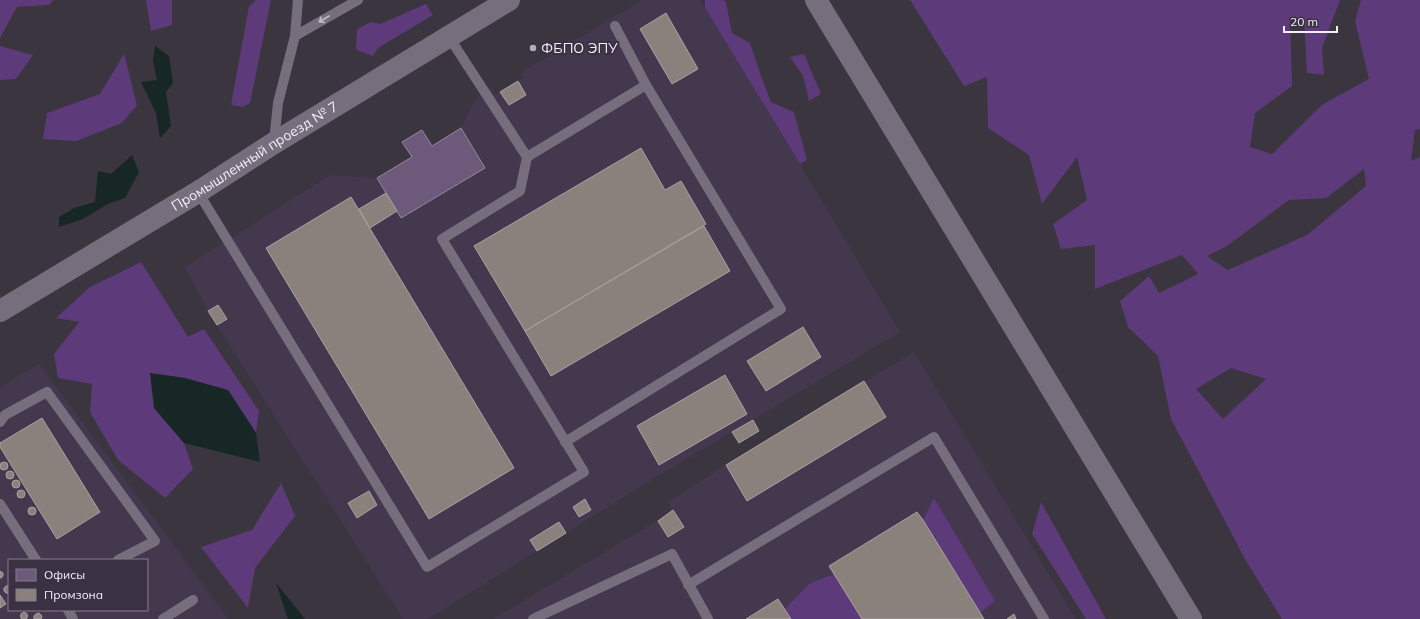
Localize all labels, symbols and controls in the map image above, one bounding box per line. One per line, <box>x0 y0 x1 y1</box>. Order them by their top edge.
scale bar <box>1284 8 1337 34</box>
text: 20 m <box>1290 14 1318 29</box>
one-way arrow <box>318 16 330 24</box>
place label: ФБПО ЭПУ <box>541 39 618 57</box>
marker: ФБПО ЭПУ <box>528 43 538 53</box>
street label: Промышленный проезд № 7 <box>168 97 341 215</box>
legend <box>8 559 148 611</box>
text: Офисы <box>44 567 85 582</box>
text: Промзона <box>44 587 103 602</box>

